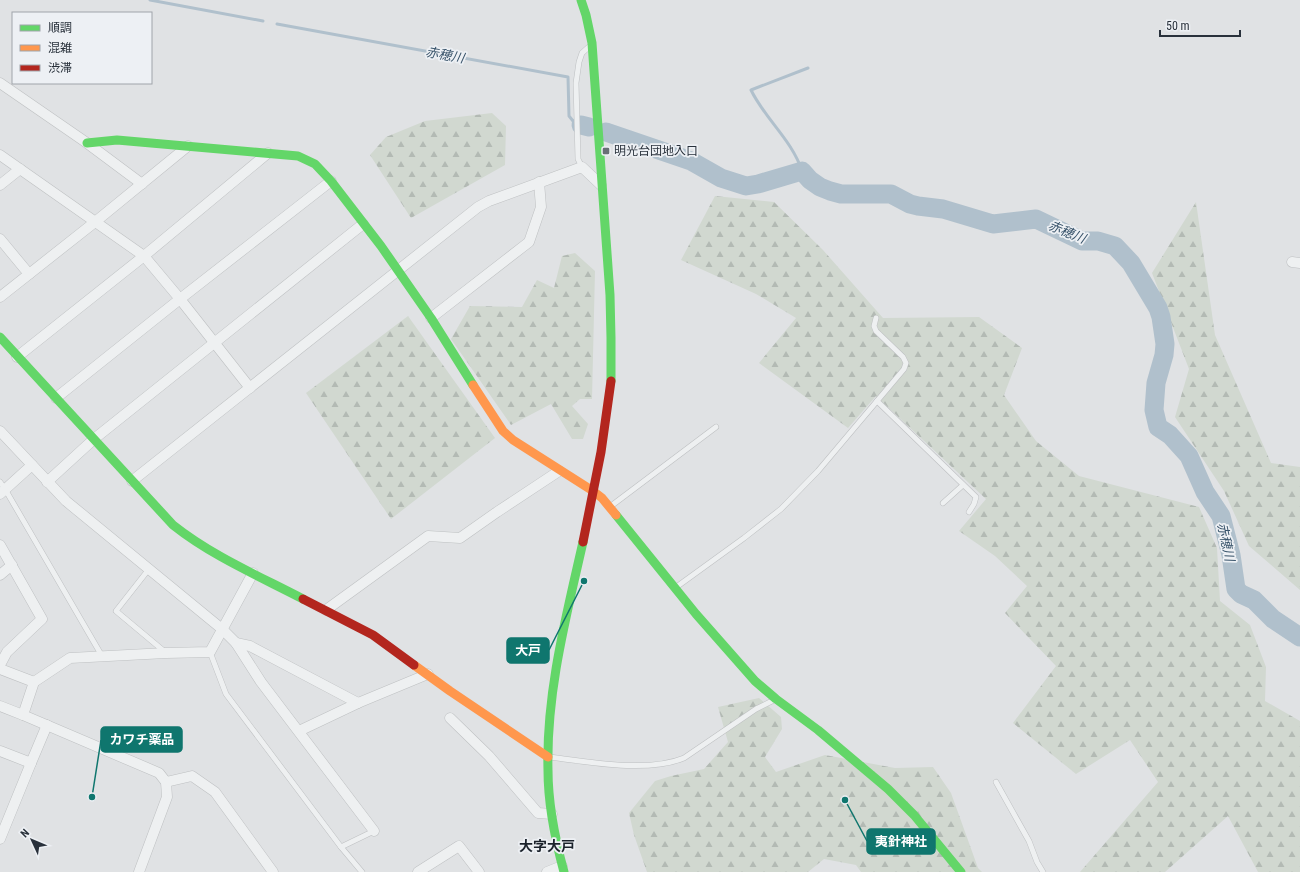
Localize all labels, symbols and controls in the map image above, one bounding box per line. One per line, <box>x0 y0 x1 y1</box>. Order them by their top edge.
legend <box>12 12 152 84</box>
scale bar <box>1160 12 1240 38</box>
text: 50 m <box>1166 19 1190 33</box>
text: 順調 <box>48 21 72 35</box>
text: 混雑 <box>48 41 72 55</box>
water label: 赤穂川 <box>424 44 467 66</box>
text: 渋滞 <box>48 61 72 75</box>
place label: 明光台団地入口 <box>614 144 698 158</box>
marker: 明光台団地入口 <box>601 146 611 156</box>
water label: 赤穂川 <box>1046 218 1090 247</box>
water label: 赤穂川 <box>1215 521 1238 565</box>
callout: 大戸 <box>507 638 549 663</box>
text: 大戸 <box>515 643 541 658</box>
callout: カワチ薬品 <box>101 727 182 752</box>
text: カワチ薬品 <box>109 732 175 747</box>
north arrow <box>12 820 52 860</box>
text: N <box>18 826 32 840</box>
callout: 夷針神社 <box>867 829 935 854</box>
text: 夷針神社 <box>875 834 927 849</box>
district label: 大字大戸 <box>519 838 575 854</box>

